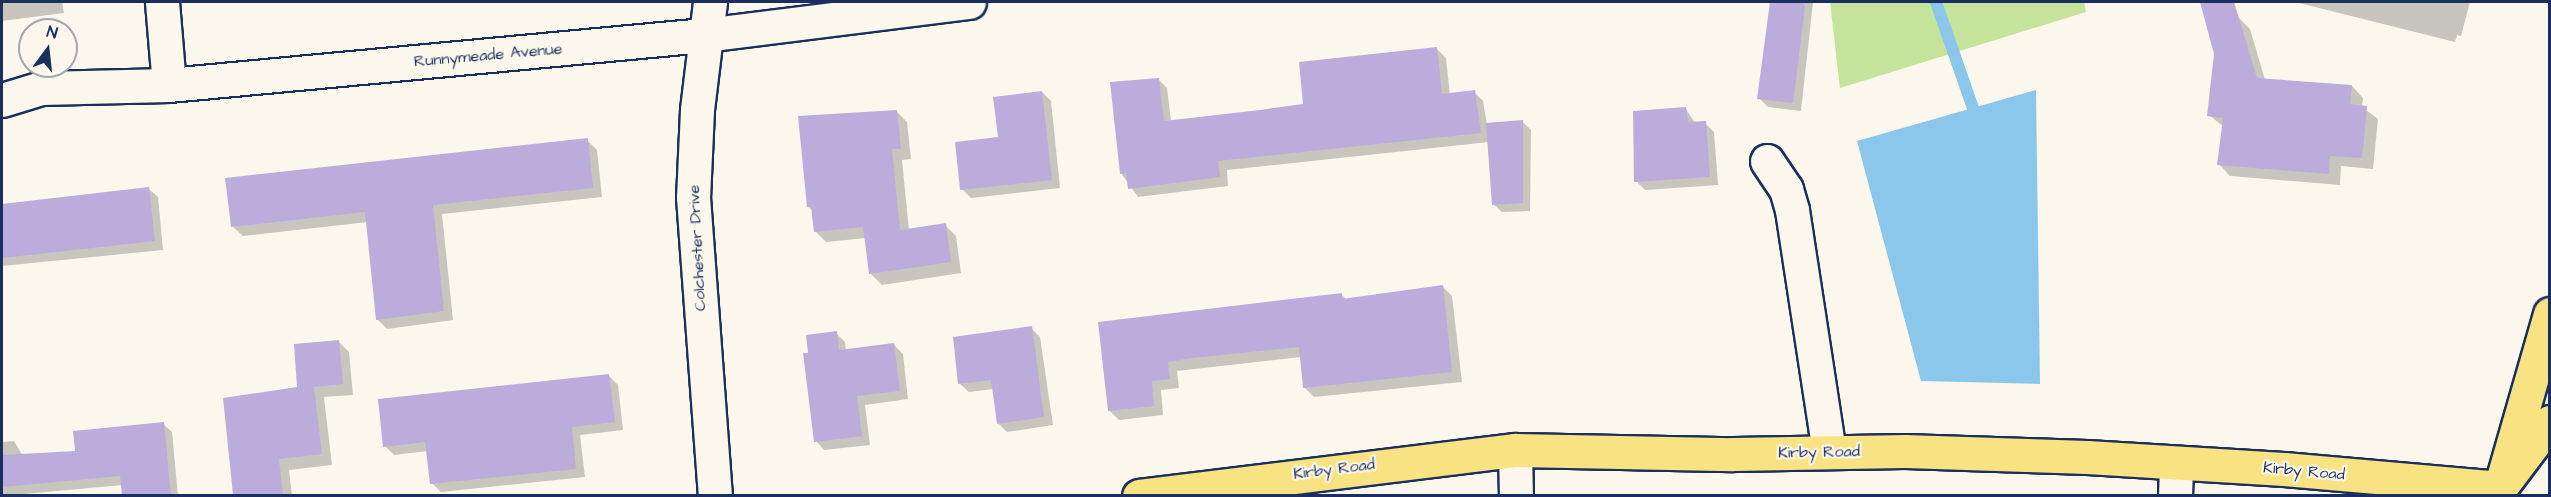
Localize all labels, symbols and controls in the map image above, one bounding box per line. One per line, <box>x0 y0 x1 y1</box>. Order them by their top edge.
north arrow <box>18 18 78 78</box>
text: N <box>44 21 60 44</box>
street label: Runnymeade Avenue <box>413 39 563 71</box>
street label: Colchester Drive <box>684 184 710 312</box>
street label: Kirby Road <box>1778 442 1860 462</box>
street label: Kirby Road <box>1292 454 1376 484</box>
street label: Kirby Road <box>2262 458 2346 484</box>

